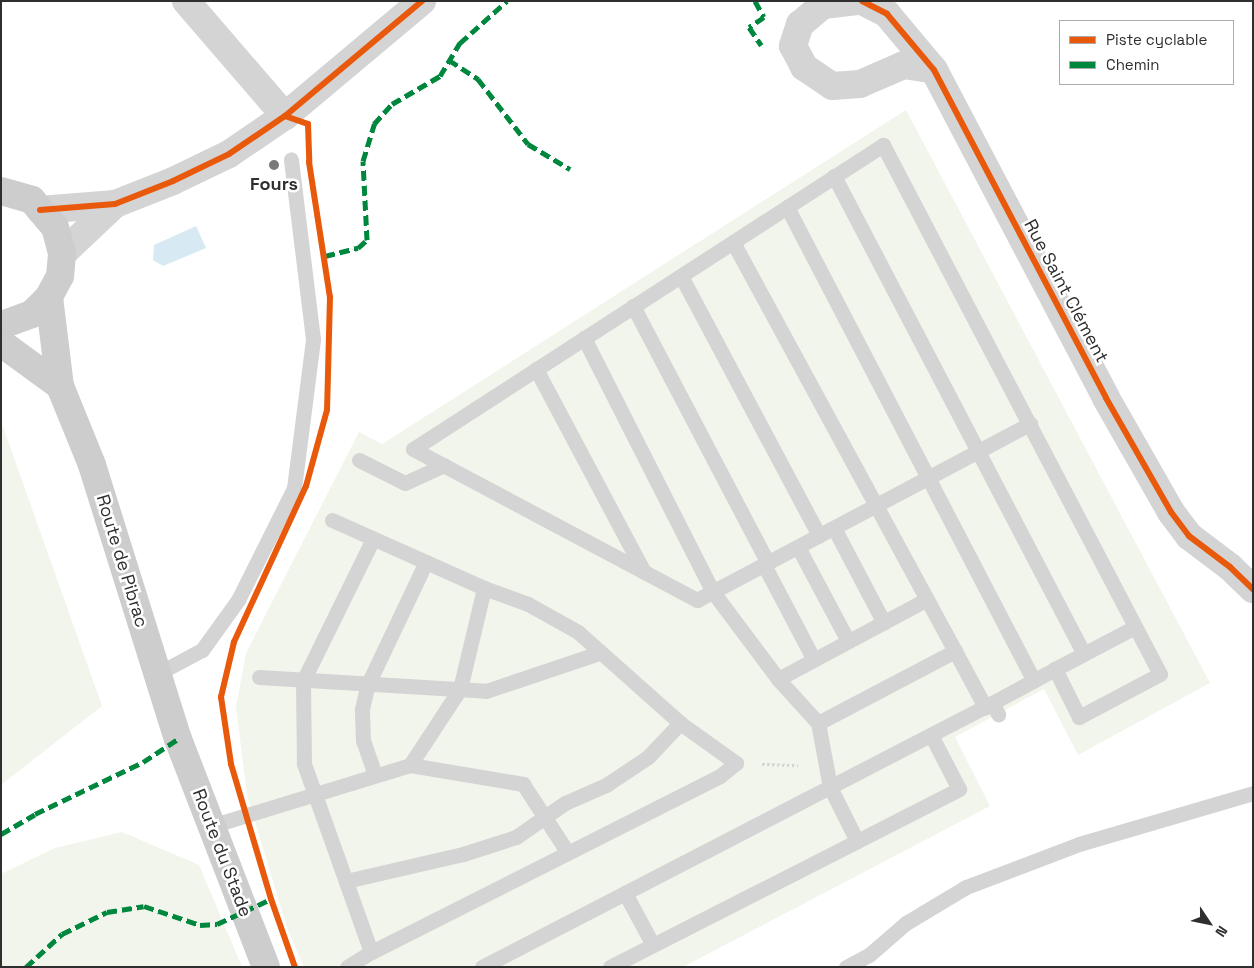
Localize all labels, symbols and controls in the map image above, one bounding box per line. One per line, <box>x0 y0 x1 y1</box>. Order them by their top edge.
legend <box>1059 20 1234 85</box>
text: Piste cyclable <box>1106 30 1207 49</box>
text: Chemin <box>1106 55 1159 74</box>
marker: Fours <box>268 159 280 171</box>
place label: Fours <box>250 173 298 195</box>
street label: Rue Saint Clément <box>1019 216 1113 366</box>
street label: Route de Pibrac <box>92 492 152 630</box>
street label: Route du Stade <box>188 786 256 920</box>
north arrow <box>1184 898 1234 948</box>
text: N <box>1211 922 1232 940</box>

